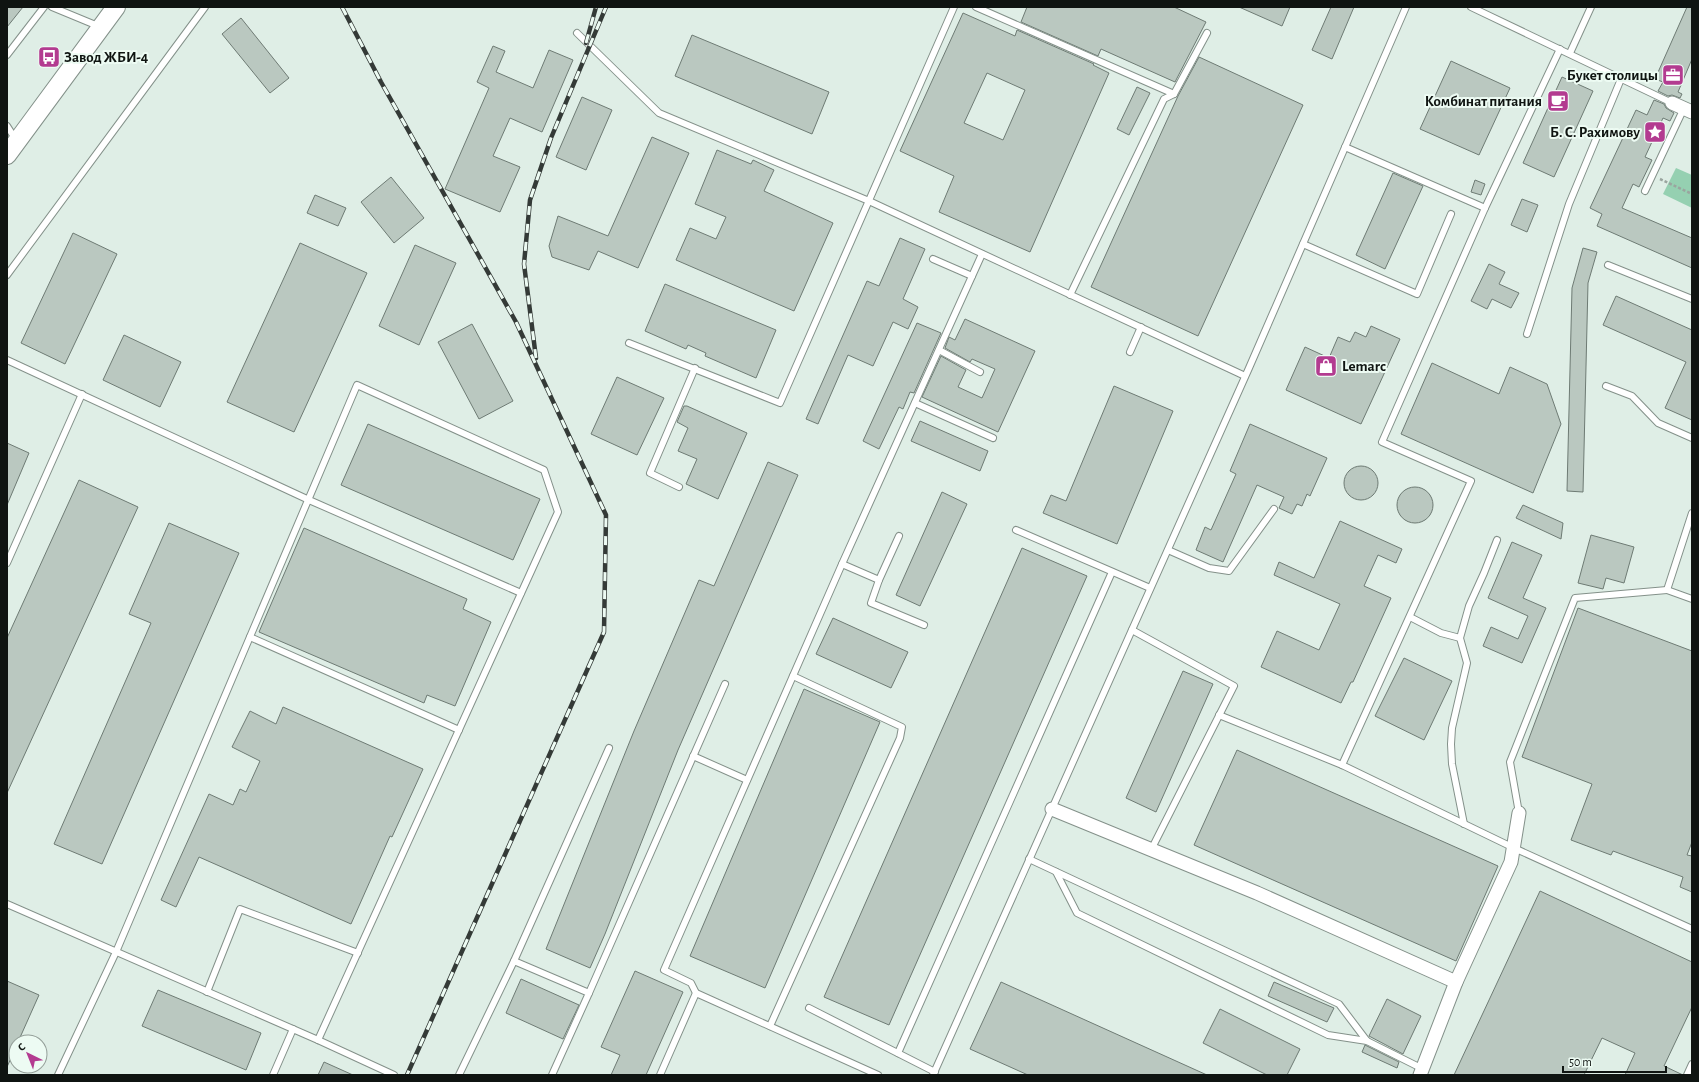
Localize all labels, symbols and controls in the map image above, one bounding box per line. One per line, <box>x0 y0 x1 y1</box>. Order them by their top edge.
bus stop icon: Завод ЖБИ-4 <box>36 44 62 70</box>
place label: Завод ЖБИ-4 <box>64 50 149 65</box>
office icon: Букет столицы <box>1660 62 1686 88</box>
place label: Букет столицы <box>1567 68 1658 83</box>
cafe icon: Комбинат питания <box>1545 88 1571 114</box>
place label: Комбинат питания <box>1425 94 1542 109</box>
place icon: Б. С. Рахимову <box>1642 119 1668 145</box>
place label: Б. С. Рахимову <box>1550 125 1640 140</box>
shop icon: Lemarc <box>1313 353 1339 379</box>
place label: Lemarc <box>1342 359 1386 374</box>
north arrow <box>8 1034 48 1074</box>
text: С <box>16 1041 28 1053</box>
scale bar <box>1563 1048 1666 1074</box>
text: 50 m <box>1569 1056 1592 1068</box>

